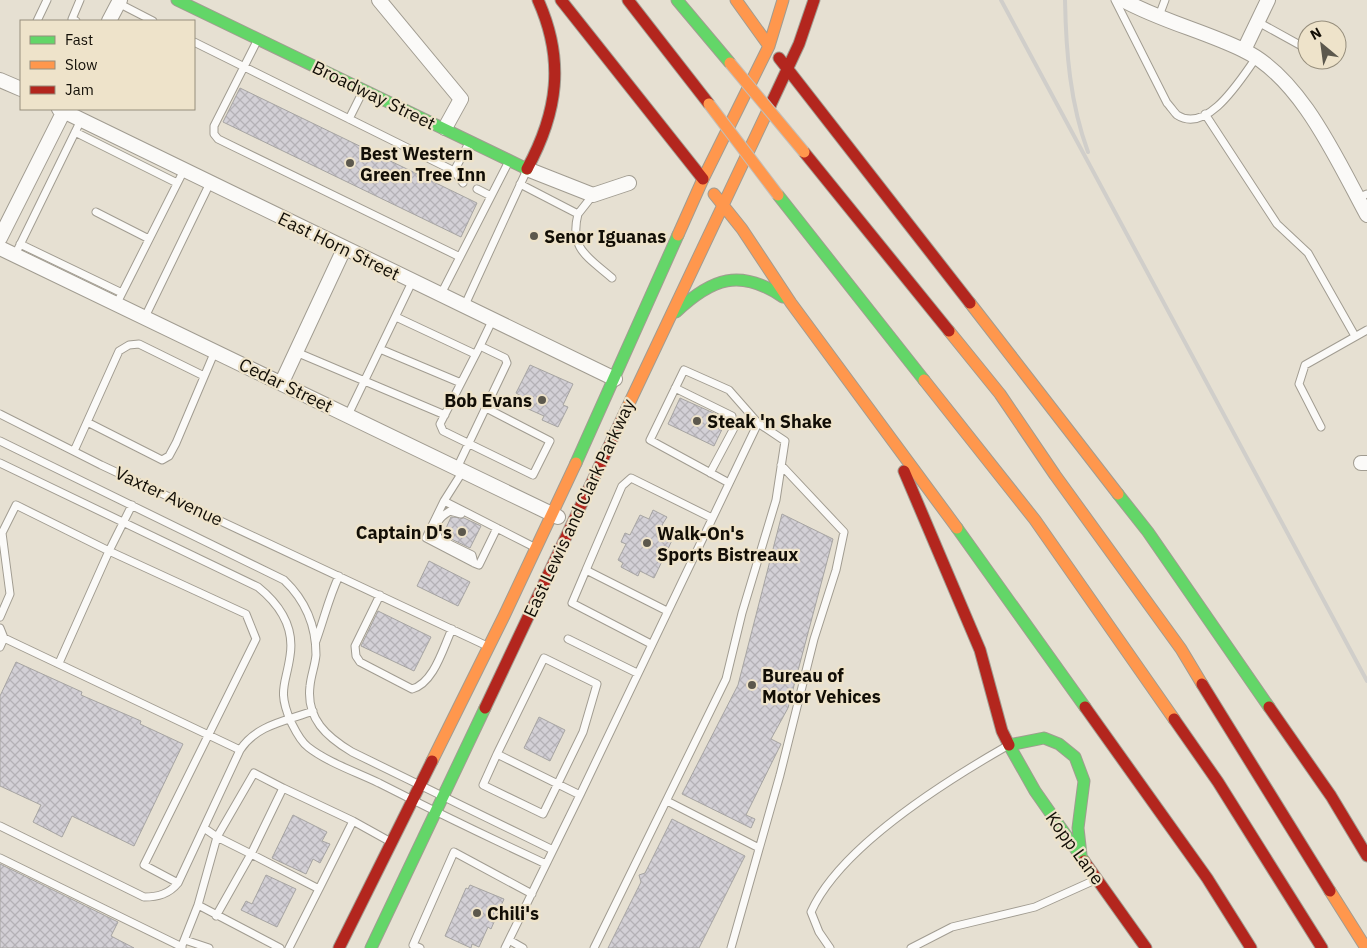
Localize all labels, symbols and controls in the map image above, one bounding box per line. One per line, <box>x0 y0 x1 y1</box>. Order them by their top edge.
legend <box>20 20 195 110</box>
north arrow <box>1297 20 1347 70</box>
text: N <box>1307 23 1324 44</box>
text: Fast <box>65 30 93 49</box>
text: Slow <box>65 55 98 74</box>
street label: Broadway Street <box>309 55 439 135</box>
text: Jam <box>65 80 94 99</box>
place label: Best Western Green Tree Inn <box>360 142 486 186</box>
marker: Best Western Green Tree Inn <box>344 157 356 169</box>
street label: East Horn Street <box>274 207 404 285</box>
place label: Senor Iguanas <box>544 225 666 248</box>
marker: Senor Iguanas <box>528 230 540 242</box>
street label: Cedar Street <box>235 352 337 418</box>
place label: Bob Evans <box>444 389 532 412</box>
marker: Bob Evans <box>536 394 548 406</box>
street label: East Lewis and Clark Parkway <box>518 395 640 621</box>
place label: Steak 'n Shake <box>707 410 832 433</box>
marker: Steak 'n Shake <box>691 415 703 427</box>
street label: Vaxter Avenue <box>111 461 227 531</box>
place label: Captain D's <box>356 521 452 544</box>
place label: Walk-On's Sports Bistreaux <box>657 522 798 566</box>
marker: Captain D's <box>456 526 468 538</box>
marker: Walk-On's Sports Bistreaux <box>641 537 653 549</box>
place label: Bureau of Motor Vehices <box>762 664 881 708</box>
marker: Bureau of Motor Vehices <box>746 679 758 691</box>
street label: Kopp Lane <box>1041 807 1109 889</box>
place label: Chili's <box>487 902 539 925</box>
marker: Chili's <box>471 907 483 919</box>

